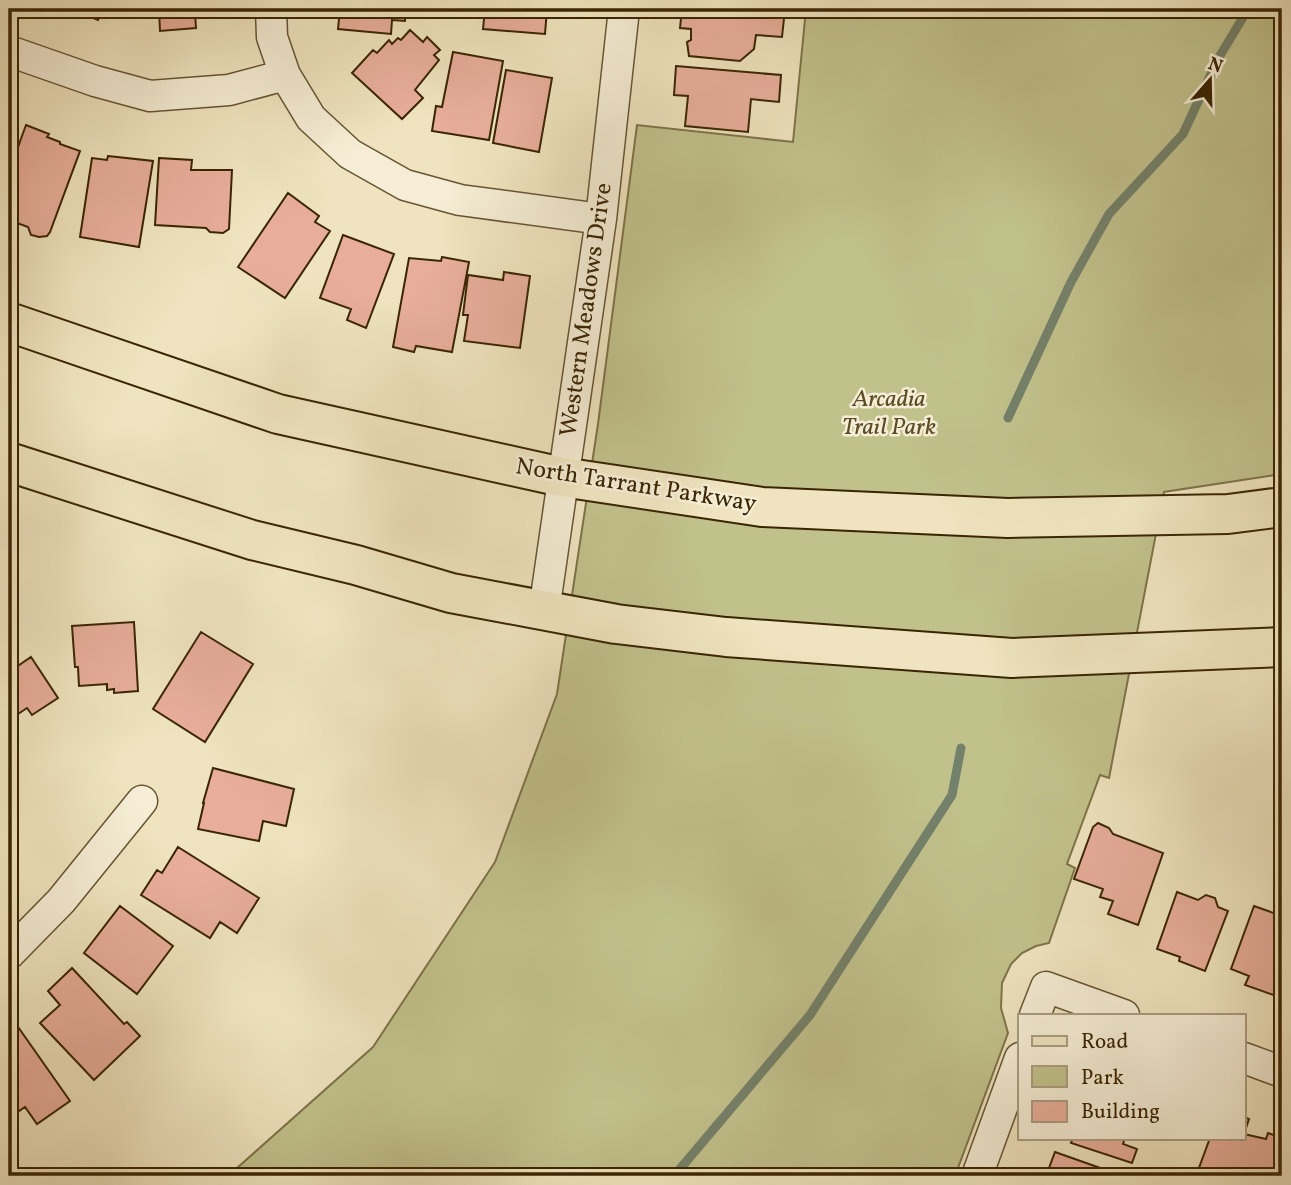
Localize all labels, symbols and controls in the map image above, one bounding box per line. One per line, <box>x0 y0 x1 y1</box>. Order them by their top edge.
north arrow <box>1176 46 1246 116</box>
text: N <box>1204 51 1226 81</box>
street label: Western Meadows Drive <box>552 181 622 439</box>
park label: Arcadia Trail Park <box>842 383 936 445</box>
street label: North Tarrant Parkway <box>513 450 759 522</box>
legend <box>1018 1014 1246 1140</box>
text: Road <box>1081 1028 1128 1057</box>
text: Park <box>1081 1064 1124 1093</box>
text: Building <box>1081 1098 1160 1127</box>

